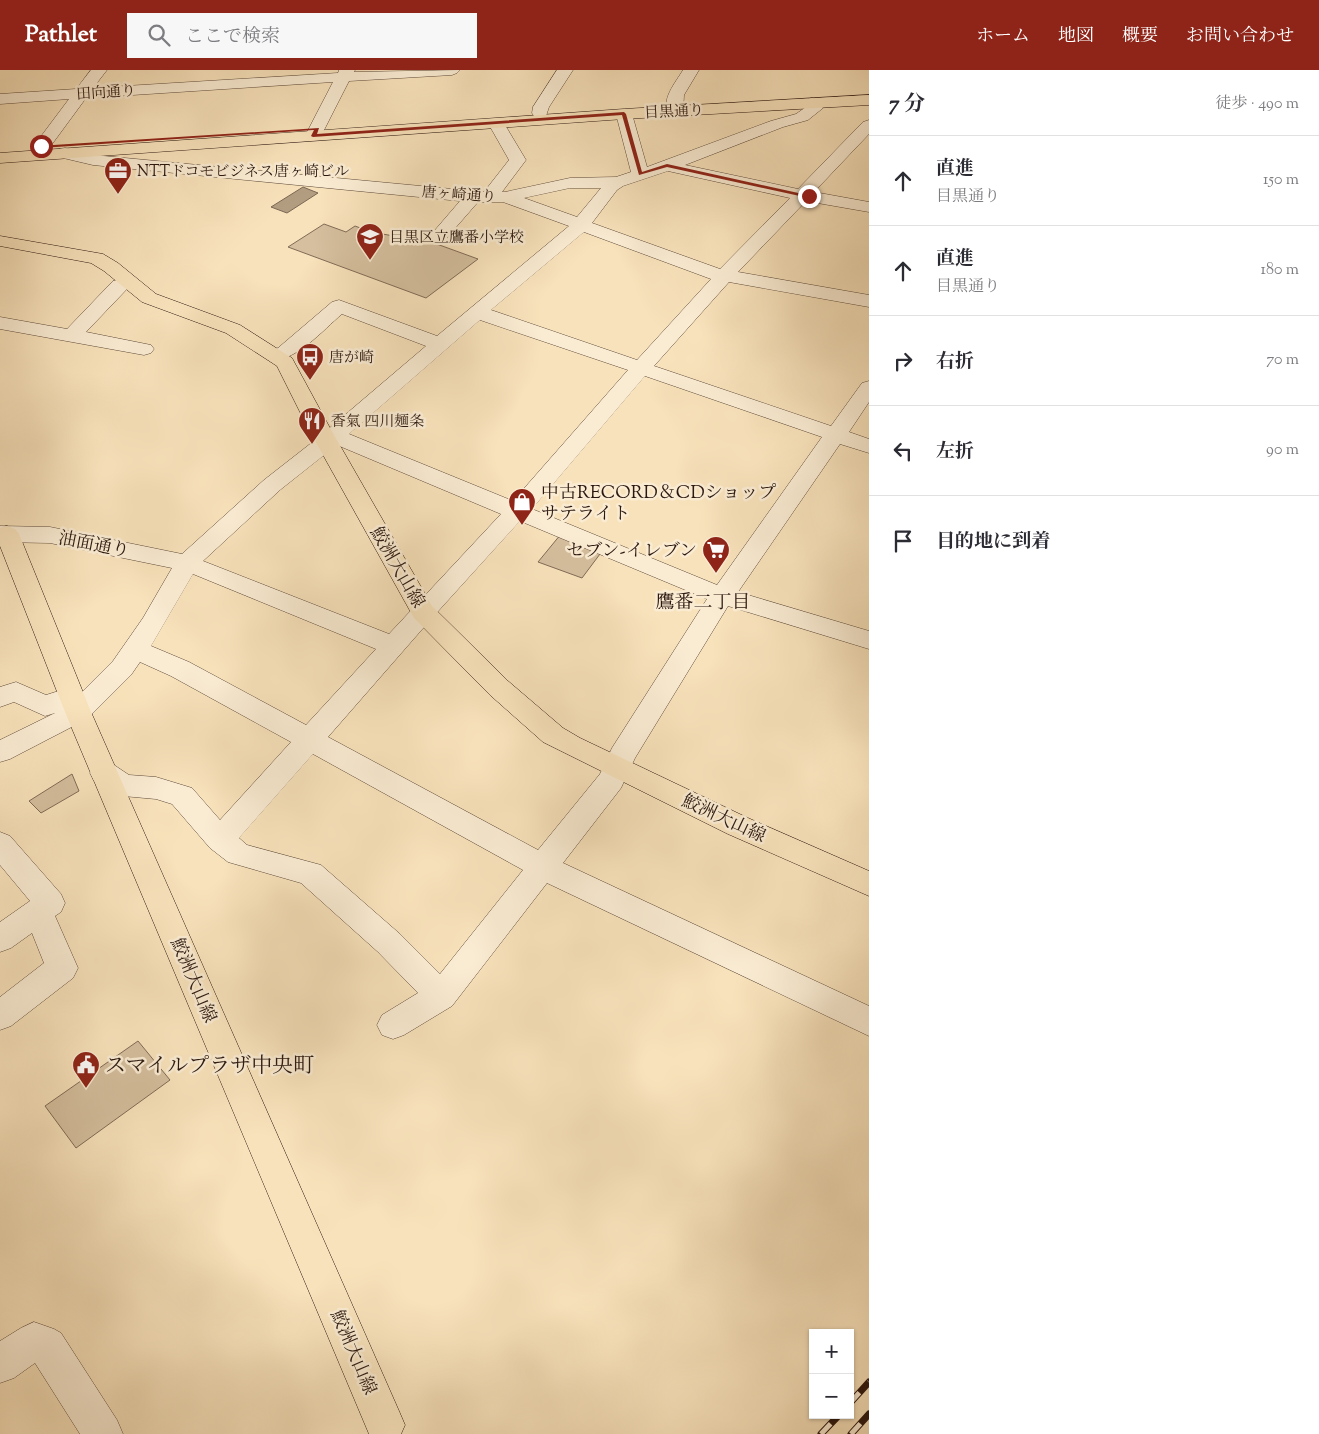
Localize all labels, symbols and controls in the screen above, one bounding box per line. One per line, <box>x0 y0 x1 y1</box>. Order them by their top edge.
search box <box>127 13 477 58</box>
text: Pathlet <box>25 18 97 52</box>
icon: search <box>145 21 173 49</box>
text: ここで検索 <box>185 24 280 51</box>
text: ホーム <box>976 24 1030 50</box>
text: 地図 <box>1058 24 1094 50</box>
text: 概要 <box>1122 24 1158 50</box>
text: お問い合わせ <box>1186 24 1294 50</box>
street label: 田向通り <box>75 81 137 106</box>
text: 7 分 <box>889 90 925 120</box>
text: 徒歩 · 490 m <box>1215 93 1299 116</box>
street label: 目黒通り <box>644 100 705 125</box>
route start <box>30 135 53 158</box>
office icon: NTTドコモビジネス唐ヶ崎ビル <box>103 156 133 195</box>
text: 直進 <box>936 156 974 183</box>
place label: NTTドコモビジネス唐ヶ崎ビル <box>137 162 349 183</box>
icon: ahead <box>889 167 917 195</box>
text: 150 m <box>1263 169 1299 192</box>
street label: 唐ヶ崎通り <box>421 182 497 209</box>
route end <box>798 185 821 208</box>
text: 目黒通り <box>936 186 1000 209</box>
school or university icon: 目黒区立鷹番小学校 <box>355 222 385 261</box>
place label: 目黒区立鷹番小学校 <box>389 228 524 249</box>
text: 直進 <box>936 246 974 273</box>
icon: ahead <box>889 257 917 285</box>
text: 180 m <box>1260 259 1299 282</box>
text: 目黒通り <box>936 276 1000 299</box>
bus stop icon: 唐が崎 <box>295 342 325 381</box>
icon: right <box>889 347 917 375</box>
place label: 唐が崎 <box>329 348 374 369</box>
text: 右折 <box>936 349 974 376</box>
text: 70 m <box>1266 349 1299 372</box>
restaurant icon: 香氣 四川麺条 <box>297 406 327 445</box>
place label: 香氣 四川麺条 <box>331 412 424 433</box>
icon: left <box>889 437 917 465</box>
text: 左折 <box>936 439 974 466</box>
text: 90 m <box>1266 439 1299 462</box>
place label: 中古RECORD＆CDショップ サテライト <box>541 481 776 528</box>
shop icon: 中古RECORD＆CDショップ サテライト <box>507 487 537 526</box>
street label: 鮫洲大山線 <box>363 523 430 613</box>
street label: 油面通り <box>56 526 131 566</box>
icon: arrive <box>889 527 917 555</box>
text: 目的地に到着 <box>936 529 1050 556</box>
supermarket icon: セブン-イレブン <box>701 535 731 574</box>
place label: セブン-イレブン <box>566 539 697 565</box>
district label: 鷹番二丁目 <box>655 590 751 617</box>
street label: 鮫洲大山線 <box>677 789 769 851</box>
street label: 鮫洲大山線 <box>163 934 222 1027</box>
public building icon: スマイルプラザ中央町 <box>71 1050 101 1089</box>
place label: スマイルプラザ中央町 <box>105 1052 314 1082</box>
street label: 鮫洲大山線 <box>323 1306 382 1399</box>
map controls <box>809 1329 854 1419</box>
button: + <box>809 1329 854 1374</box>
button: − <box>809 1374 854 1419</box>

